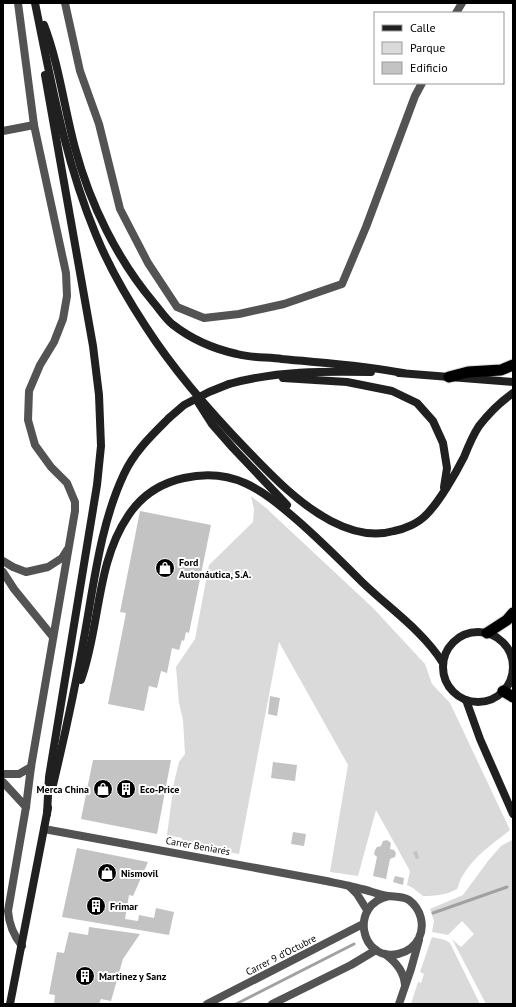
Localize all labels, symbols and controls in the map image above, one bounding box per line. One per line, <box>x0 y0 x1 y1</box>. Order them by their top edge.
legend <box>374 12 504 84</box>
text: Calle <box>410 20 436 35</box>
text: Parque <box>410 40 445 55</box>
text: Edificio <box>410 60 448 75</box>
place label: Ford Autonáutica, S.A. <box>179 556 252 581</box>
shop icon: Ford Autonáutica, S.A. <box>154 557 176 579</box>
shop icon: Merca China <box>92 778 114 800</box>
building icon: Eco-Price <box>115 778 137 800</box>
place label: Merca China <box>37 783 89 796</box>
place label: Eco-Price <box>140 783 179 796</box>
street label: Carrer Beniarés <box>165 834 231 858</box>
shop icon: Nismovil <box>96 862 118 884</box>
place label: Nismovil <box>121 867 158 880</box>
building icon: Frimar <box>85 895 107 917</box>
place label: Frimar <box>110 900 138 913</box>
street label: Carrer 9 d’Octubre <box>244 932 318 978</box>
building icon: Martinez y Sanz <box>74 965 96 987</box>
place label: Martinez y Sanz <box>99 970 167 983</box>

